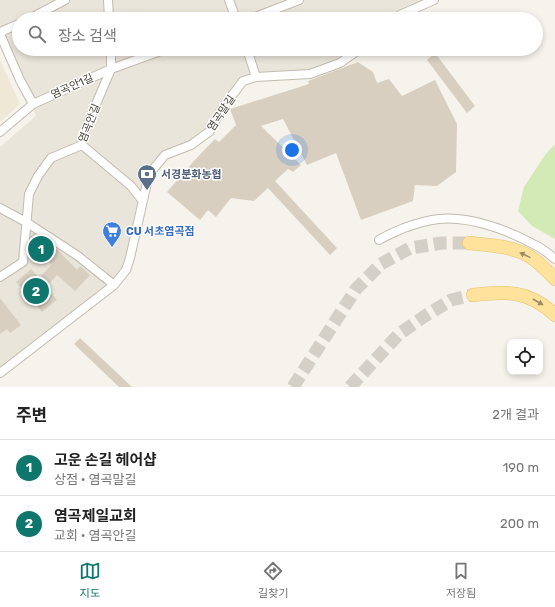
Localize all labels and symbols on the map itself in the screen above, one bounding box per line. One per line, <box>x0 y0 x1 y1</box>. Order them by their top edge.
street label: 염곡안1길 <box>49 71 95 102</box>
street label: 염곡말길 <box>205 93 238 134</box>
street label: 염곡안길 <box>76 102 103 144</box>
your location <box>282 140 302 160</box>
bank icon: 서경분화농협 <box>136 163 158 191</box>
place label: 서경분화농협 <box>161 168 222 181</box>
supermarket icon: CU 서초염곡점 <box>101 220 123 248</box>
place label: CU 서초염곡점 <box>126 225 195 238</box>
pin: 1 <box>28 234 54 264</box>
one-way arrow <box>519 251 531 258</box>
pin: 2 <box>23 276 49 306</box>
one-way arrow <box>532 299 543 305</box>

